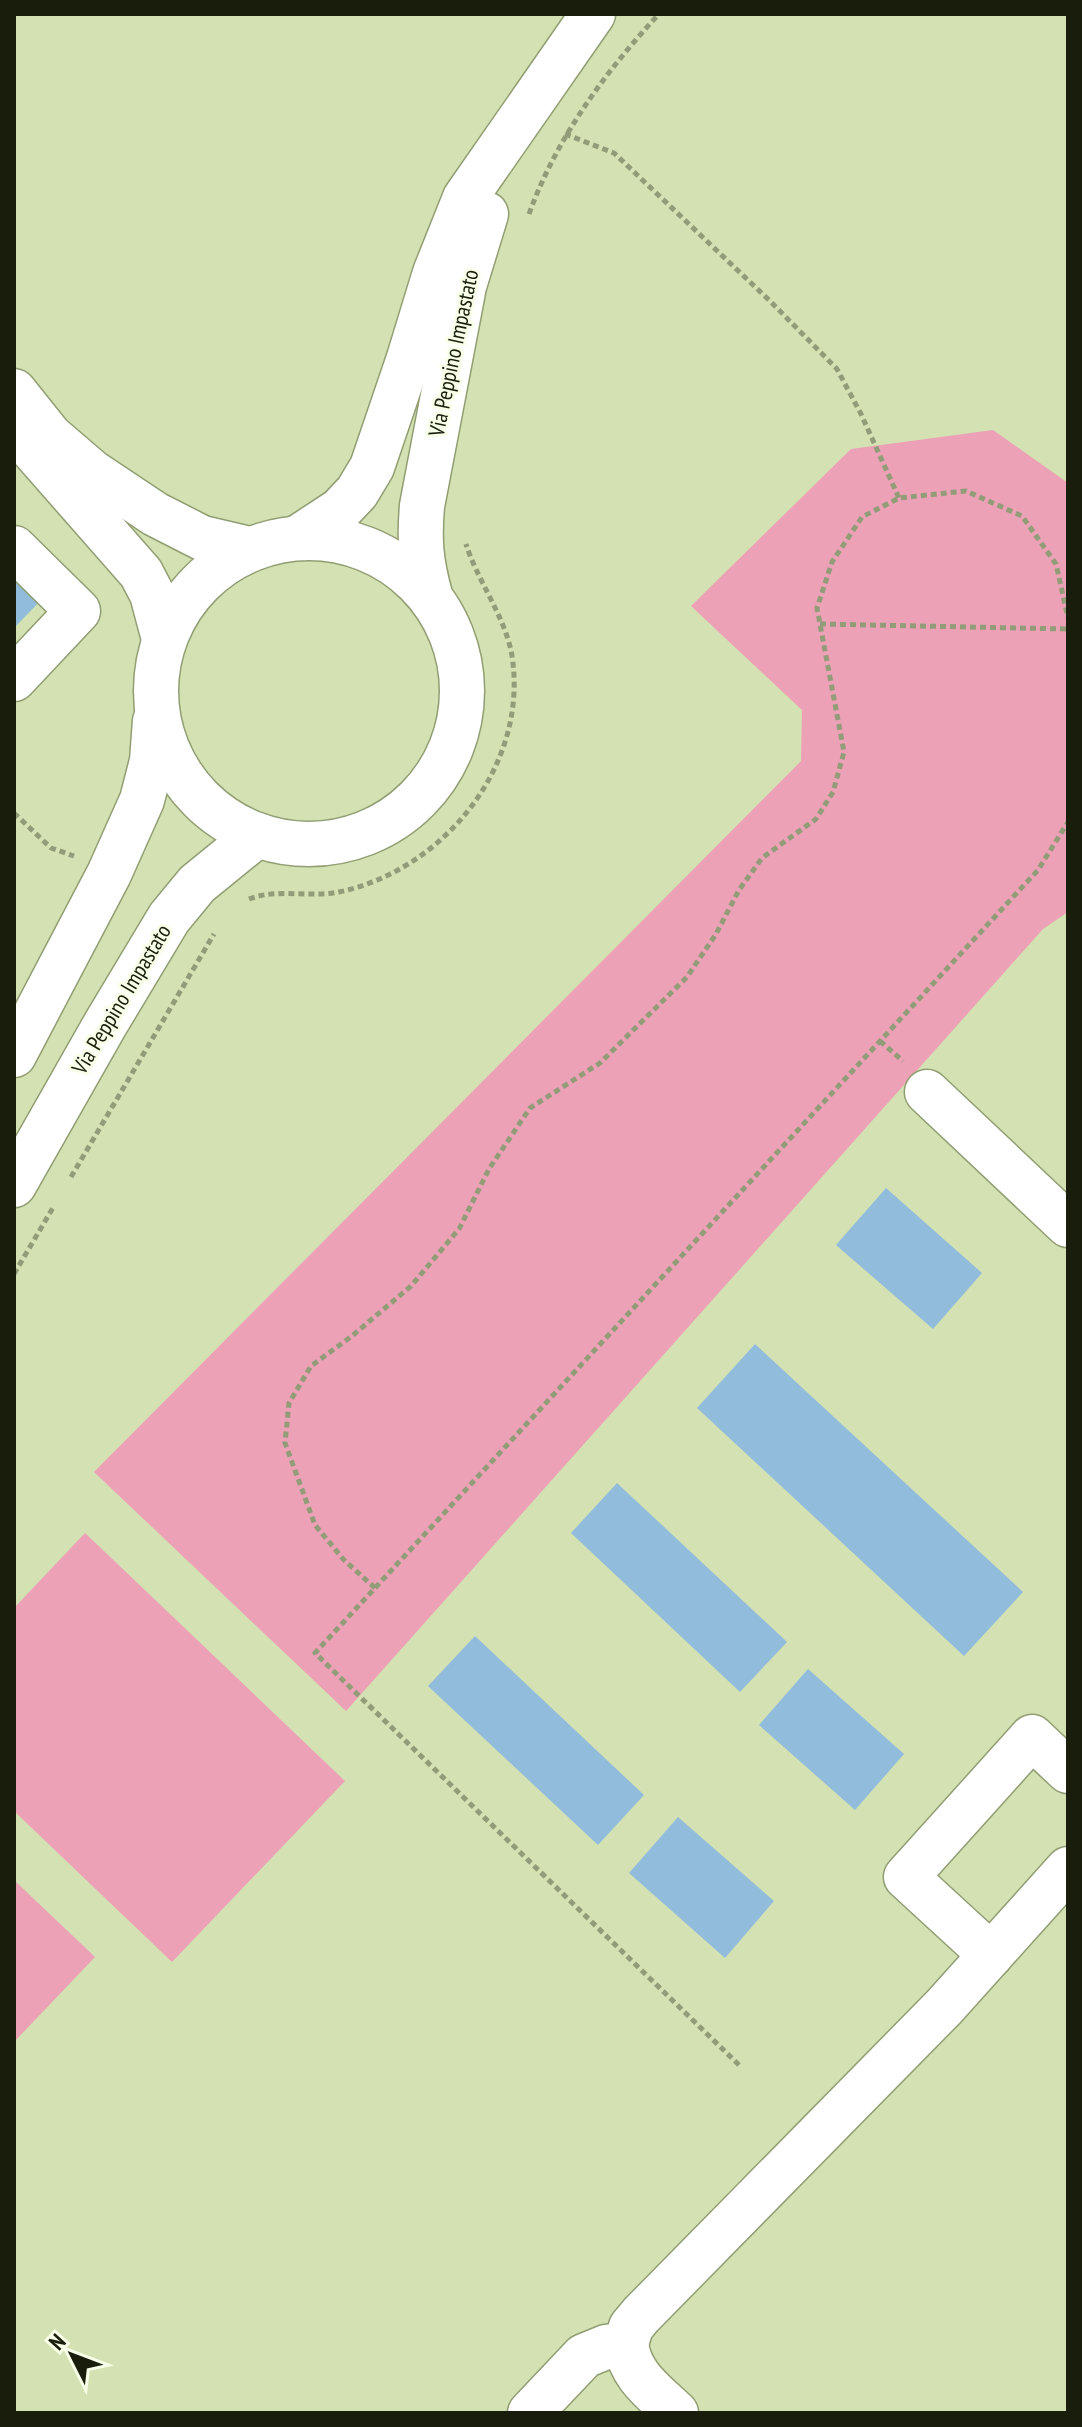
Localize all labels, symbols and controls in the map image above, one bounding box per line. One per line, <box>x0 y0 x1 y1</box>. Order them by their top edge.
street label: Via Peppino Impastato <box>421 267 484 440</box>
street label: Via Peppino Impastato <box>65 919 177 1080</box>
north arrow <box>32 2315 112 2395</box>
text: N <box>43 2328 72 2355</box>

